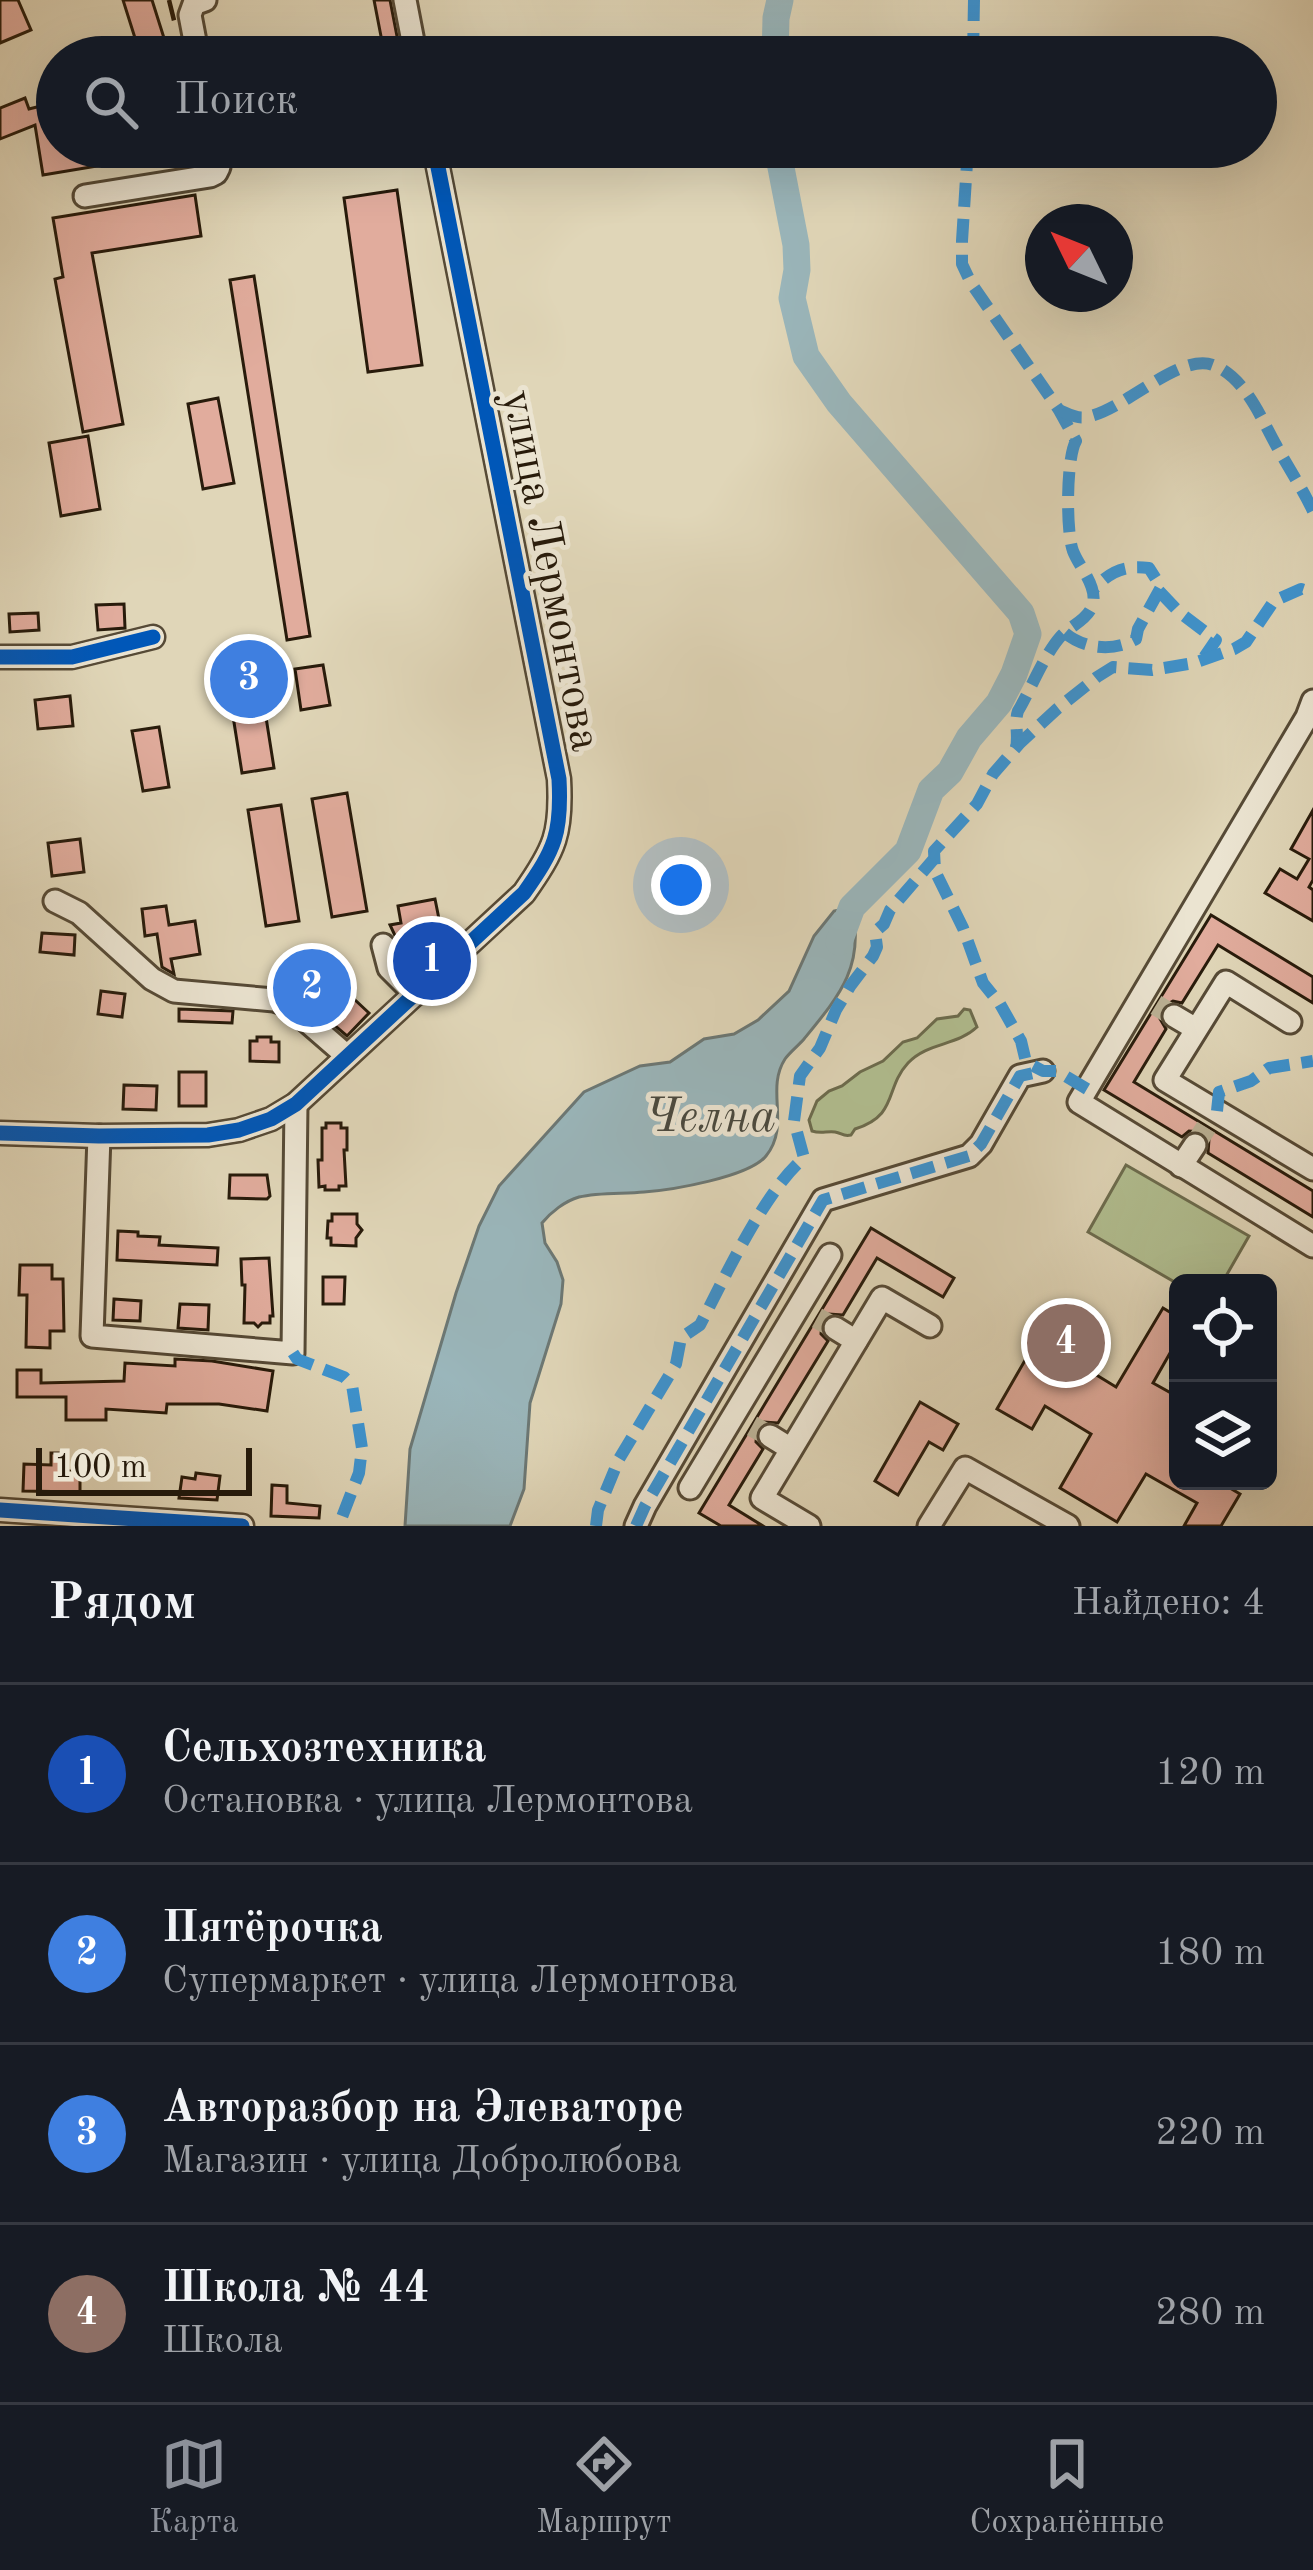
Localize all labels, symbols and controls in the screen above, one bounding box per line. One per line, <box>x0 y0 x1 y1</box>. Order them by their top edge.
search box <box>36 36 1277 168</box>
icon: search <box>78 69 144 135</box>
text: Поиск <box>174 79 298 124</box>
north arrow <box>1025 204 1133 312</box>
street label: улица Лермонтова <box>492 386 607 755</box>
pin: 3 <box>210 634 288 724</box>
your location <box>651 855 711 915</box>
pin: 1 <box>393 916 471 1006</box>
pin: 2 <box>273 943 351 1033</box>
water label: Челна <box>644 1094 776 1142</box>
map controls <box>1169 1274 1277 1490</box>
button: locate <box>1169 1274 1277 1382</box>
pin: 4 <box>1027 1298 1105 1388</box>
button: layers <box>1169 1382 1277 1490</box>
scale bar <box>36 1442 252 1495</box>
text: 100 m <box>54 1452 147 1485</box>
text: Рядом <box>48 1579 196 1630</box>
text: Найдено: 4 <box>1072 1584 1265 1623</box>
text: Сельхозтехника <box>162 1727 487 1772</box>
text: 1 <box>76 1754 98 1793</box>
text: 120 m <box>1155 1754 1265 1793</box>
text: Остановка · улица Лермонтова <box>162 1782 693 1821</box>
text: Пятёрочка <box>162 1907 383 1952</box>
text: 2 <box>76 1934 98 1973</box>
text: 180 m <box>1155 1934 1265 1973</box>
text: Супермаркет · улица Лермонтова <box>162 1962 737 2001</box>
text: Авторазбор на Элеваторе <box>162 2087 684 2132</box>
text: 3 <box>76 2114 98 2153</box>
text: 220 m <box>1155 2114 1265 2153</box>
text: Магазин · улица Добролюбова <box>162 2142 681 2181</box>
text: Школа № 44 <box>162 2267 430 2312</box>
text: 4 <box>76 2294 98 2333</box>
text: 280 m <box>1155 2294 1265 2333</box>
text: Школа <box>162 2322 283 2361</box>
tab: Карта <box>149 2431 238 2544</box>
tab: Маршрут <box>536 2431 672 2544</box>
tab: Сохранённые <box>969 2431 1164 2544</box>

